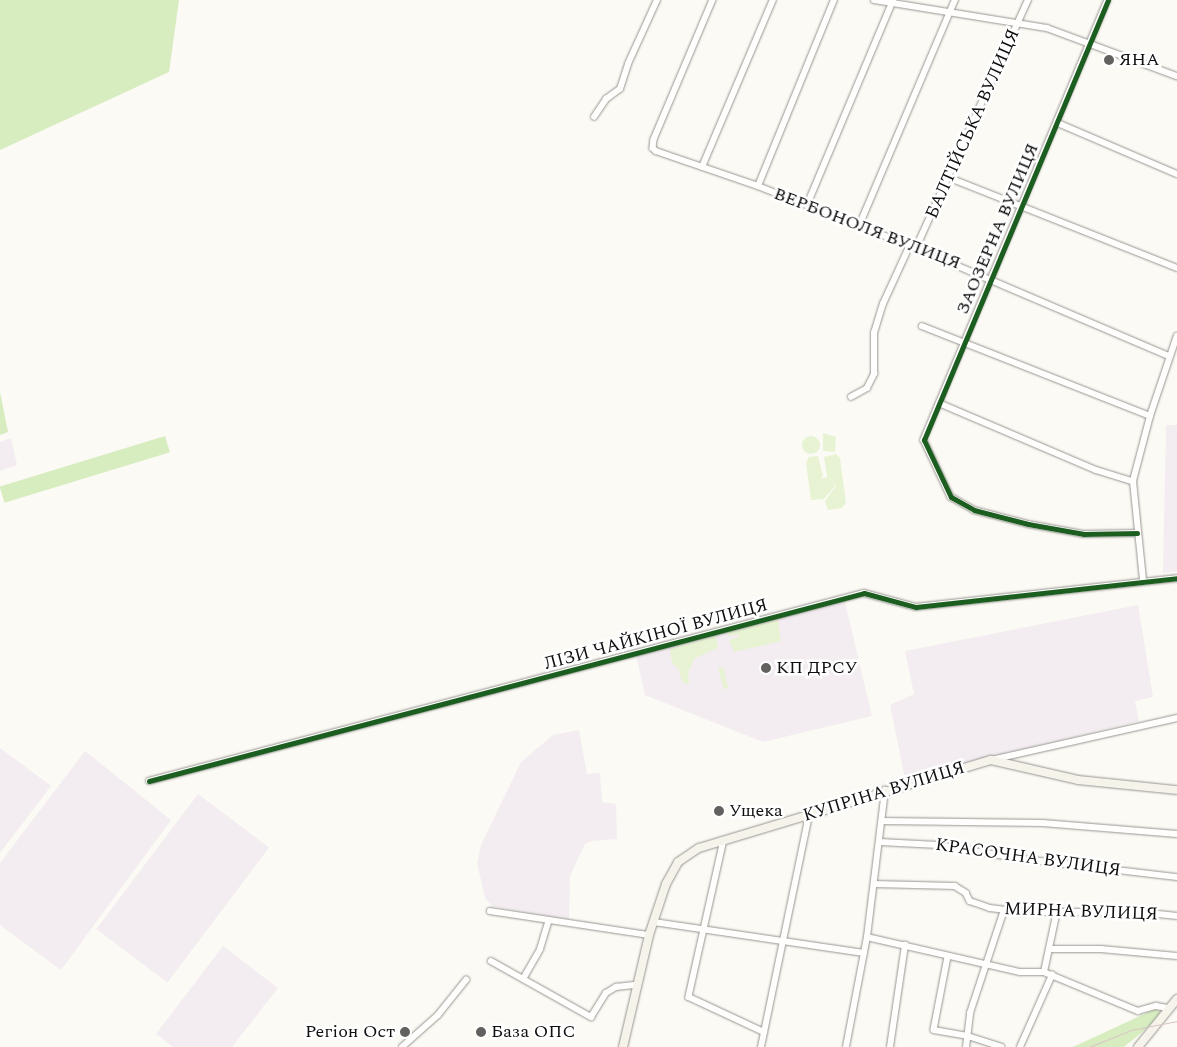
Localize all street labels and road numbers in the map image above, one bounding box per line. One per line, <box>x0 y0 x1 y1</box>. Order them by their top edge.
street label: БАЛТІЙСЬКА ВУЛИЦЯ <box>921 26 1025 222</box>
street label: ЗАОЗЕРНА ВУЛИЦЯ <box>952 140 1044 318</box>
street label: ВЕРБОНОЛЯ ВУЛИЦЯ <box>771 183 963 275</box>
street label: ЛІЗИ ЧАЙКІНОЇ ВУЛИЦЯ <box>542 595 770 675</box>
street label: КУПРІНА ВУЛИЦЯ <box>800 757 968 827</box>
street label: КРАСОЧНА ВУЛИЦЯ <box>934 834 1122 882</box>
street label: МИРНА ВУЛИЦЯ <box>1004 899 1158 925</box>

